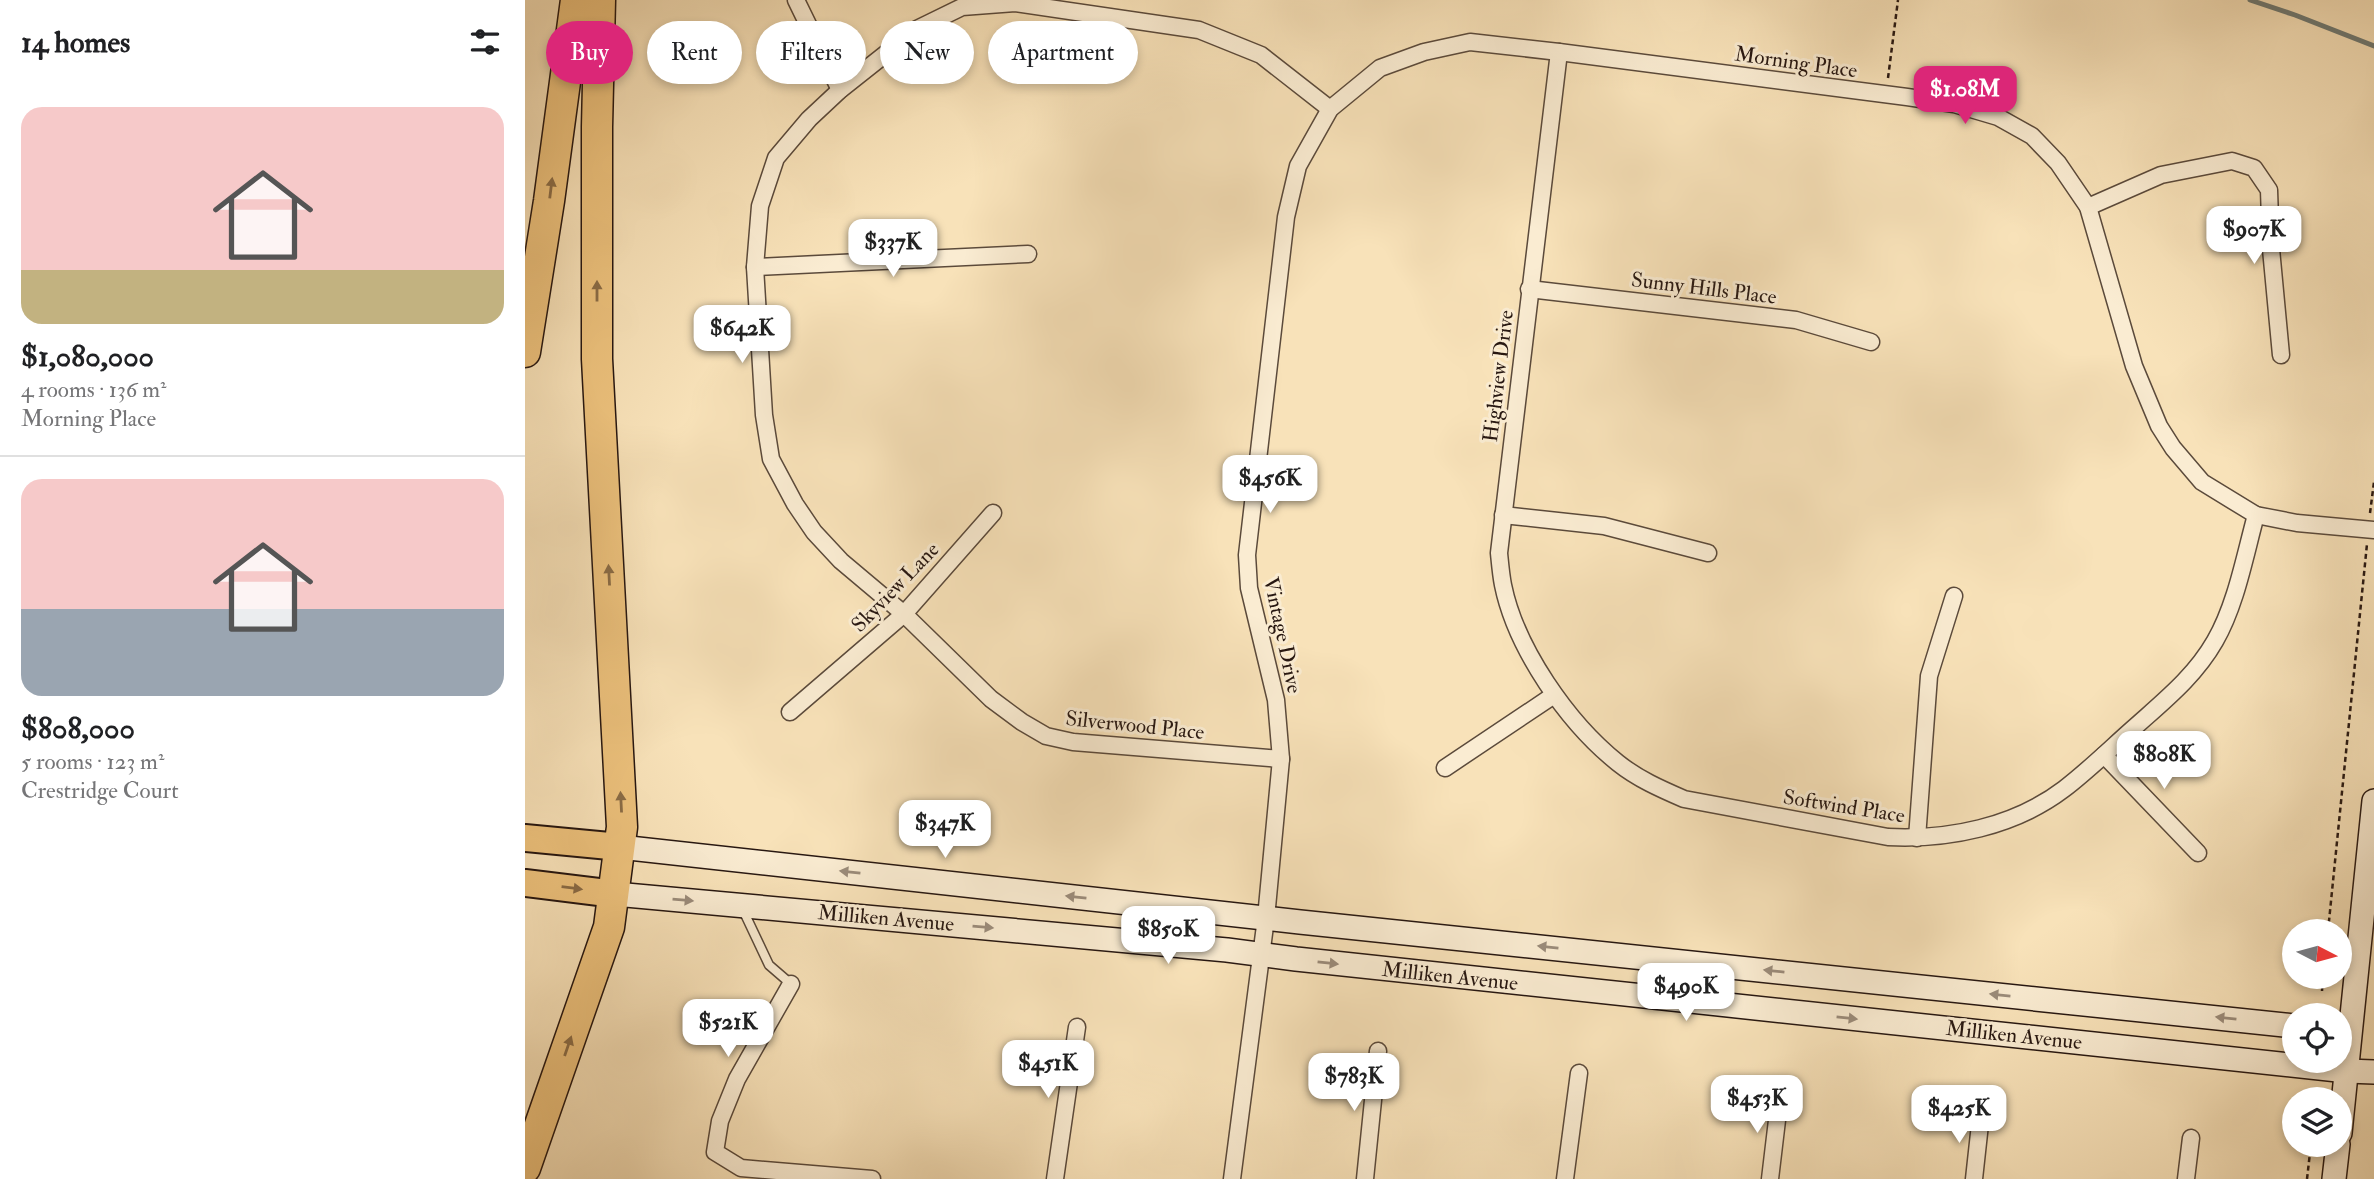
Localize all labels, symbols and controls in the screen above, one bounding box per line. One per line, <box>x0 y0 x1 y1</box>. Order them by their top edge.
chip: Buy <box>546 21 633 84</box>
chip: Rent <box>647 21 742 84</box>
chip: Filters <box>756 21 866 84</box>
chip: New <box>880 21 974 84</box>
chip: Apartment <box>988 21 1138 84</box>
icon: filters <box>466 23 504 61</box>
text: 14 homes <box>21 24 130 61</box>
street label: Morning Place <box>1733 41 1859 84</box>
pin: $1.08M <box>1908 66 2022 126</box>
text: $1.08M <box>1930 74 2000 103</box>
icon: home <box>200 152 326 278</box>
one-way arrow <box>545 176 556 198</box>
pin: $907K <box>2205 206 2303 266</box>
text: $907K <box>2222 214 2286 243</box>
pin: $337K <box>844 219 942 279</box>
text: $337K <box>864 227 922 256</box>
street label: Sunny Hills Place <box>1630 266 1778 311</box>
one-way arrow <box>591 280 603 302</box>
pin: $642K <box>693 306 791 365</box>
street label: Highview Drive <box>1477 308 1520 444</box>
text: $642K <box>710 313 774 342</box>
text: $1,080,000 <box>21 338 154 375</box>
text: 4 rooms · 136 m² <box>21 375 167 404</box>
text: Morning Place <box>21 404 156 433</box>
pin: $456K <box>1221 456 1319 515</box>
text: $456K <box>1238 463 1302 492</box>
icon: home <box>200 524 326 650</box>
street label: Skyview Lane <box>846 536 945 638</box>
one-way arrow <box>603 564 614 586</box>
street label: Vintage Drive <box>1257 575 1308 696</box>
street label: Silverwood Place <box>1064 705 1206 746</box>
text: $808,000 <box>21 710 135 747</box>
pin: $808K <box>2115 732 2213 791</box>
text: $808K <box>2133 739 2195 768</box>
text: 5 rooms · 123 m² <box>21 747 164 776</box>
text: Crestridge Court <box>21 776 179 805</box>
street label: Softwind Place <box>1781 784 1907 829</box>
one-way arrow <box>615 791 626 813</box>
pin: $347K <box>896 800 994 860</box>
text: $347K <box>915 808 975 837</box>
one-way arrow <box>839 866 861 877</box>
one-way arrow <box>562 883 584 894</box>
one-way arrow <box>1065 891 1087 902</box>
one-way arrow <box>672 895 694 906</box>
street label: Milliken Avenue <box>817 899 955 938</box>
pin: $850K <box>1119 906 1217 966</box>
text: $850K <box>1137 914 1199 943</box>
north arrow <box>2282 919 2352 989</box>
map controls <box>2282 919 2352 1157</box>
one-way arrow <box>972 922 994 933</box>
one-way arrow <box>1536 941 1558 952</box>
street label: Milliken Avenue <box>1381 956 1520 997</box>
one-way arrow <box>1318 958 1340 969</box>
pin: $490K <box>1637 964 1735 1023</box>
one-way arrow <box>1763 965 1785 976</box>
text: $490K <box>1653 971 1719 1000</box>
one-way arrow <box>1989 989 2011 1000</box>
pin: $521K <box>679 1000 777 1059</box>
button: locate <box>2282 1003 2352 1073</box>
text: $521K <box>699 1007 757 1036</box>
one-way arrow <box>1836 1012 1858 1023</box>
one-way arrow <box>2215 1013 2237 1024</box>
street label: Milliken Avenue <box>1945 1015 2084 1056</box>
one-way arrow <box>563 1035 574 1056</box>
pin: $451K <box>999 1040 1097 1100</box>
text: $451K <box>1018 1048 1078 1077</box>
pin: $783K <box>1305 1054 1403 1113</box>
text: $783K <box>1324 1061 1384 1090</box>
pin: $453K <box>1708 1076 1806 1135</box>
text: $453K <box>1727 1083 1787 1112</box>
pin: $425K <box>1910 1086 2008 1145</box>
button: layers <box>2282 1087 2352 1157</box>
text: $425K <box>1927 1093 1991 1122</box>

